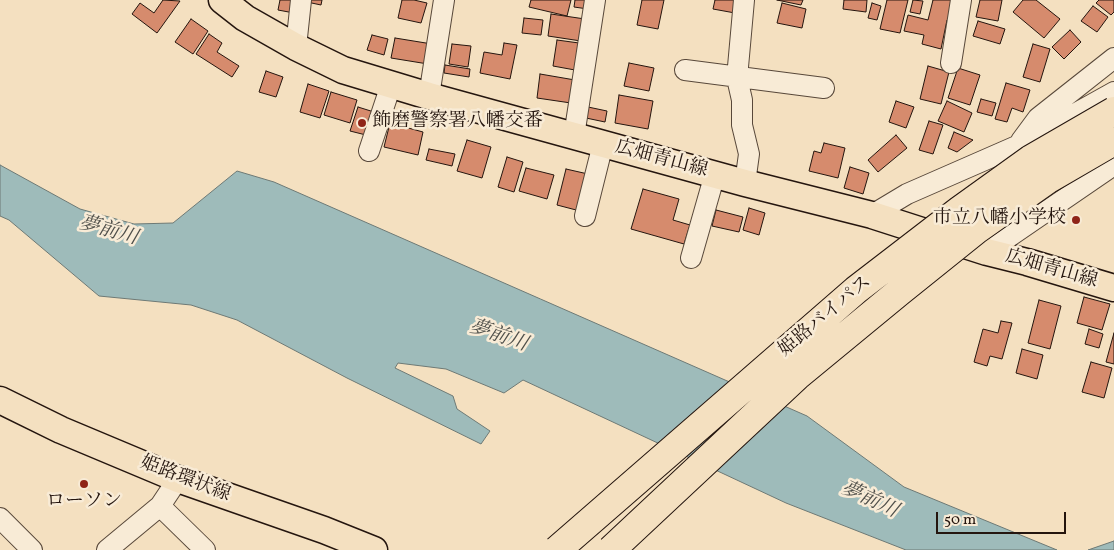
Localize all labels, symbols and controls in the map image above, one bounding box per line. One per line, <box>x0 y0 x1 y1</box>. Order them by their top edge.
place label: 飾磨警察署八幡交番 <box>372 112 543 134</box>
marker: 飾磨警察署八幡交番 <box>356 117 368 129</box>
street label: 広畑青山線 <box>612 137 710 183</box>
place label: 市立八幡小学校 <box>933 209 1066 231</box>
water label: 夢前川 <box>76 212 140 252</box>
marker: 市立八幡小学校 <box>1070 214 1082 226</box>
street label: 広畑青山線 <box>1002 246 1100 294</box>
street label: 姫路バイパス <box>775 272 877 362</box>
water label: 夢前川 <box>466 316 530 358</box>
street label: 姫路環状線 <box>137 452 233 508</box>
water label: 夢前川 <box>837 477 901 525</box>
marker: ローソン <box>78 478 90 490</box>
place label: ローソン <box>46 492 122 514</box>
scale bar <box>939 502 1069 534</box>
text: 50 m <box>944 510 976 531</box>

